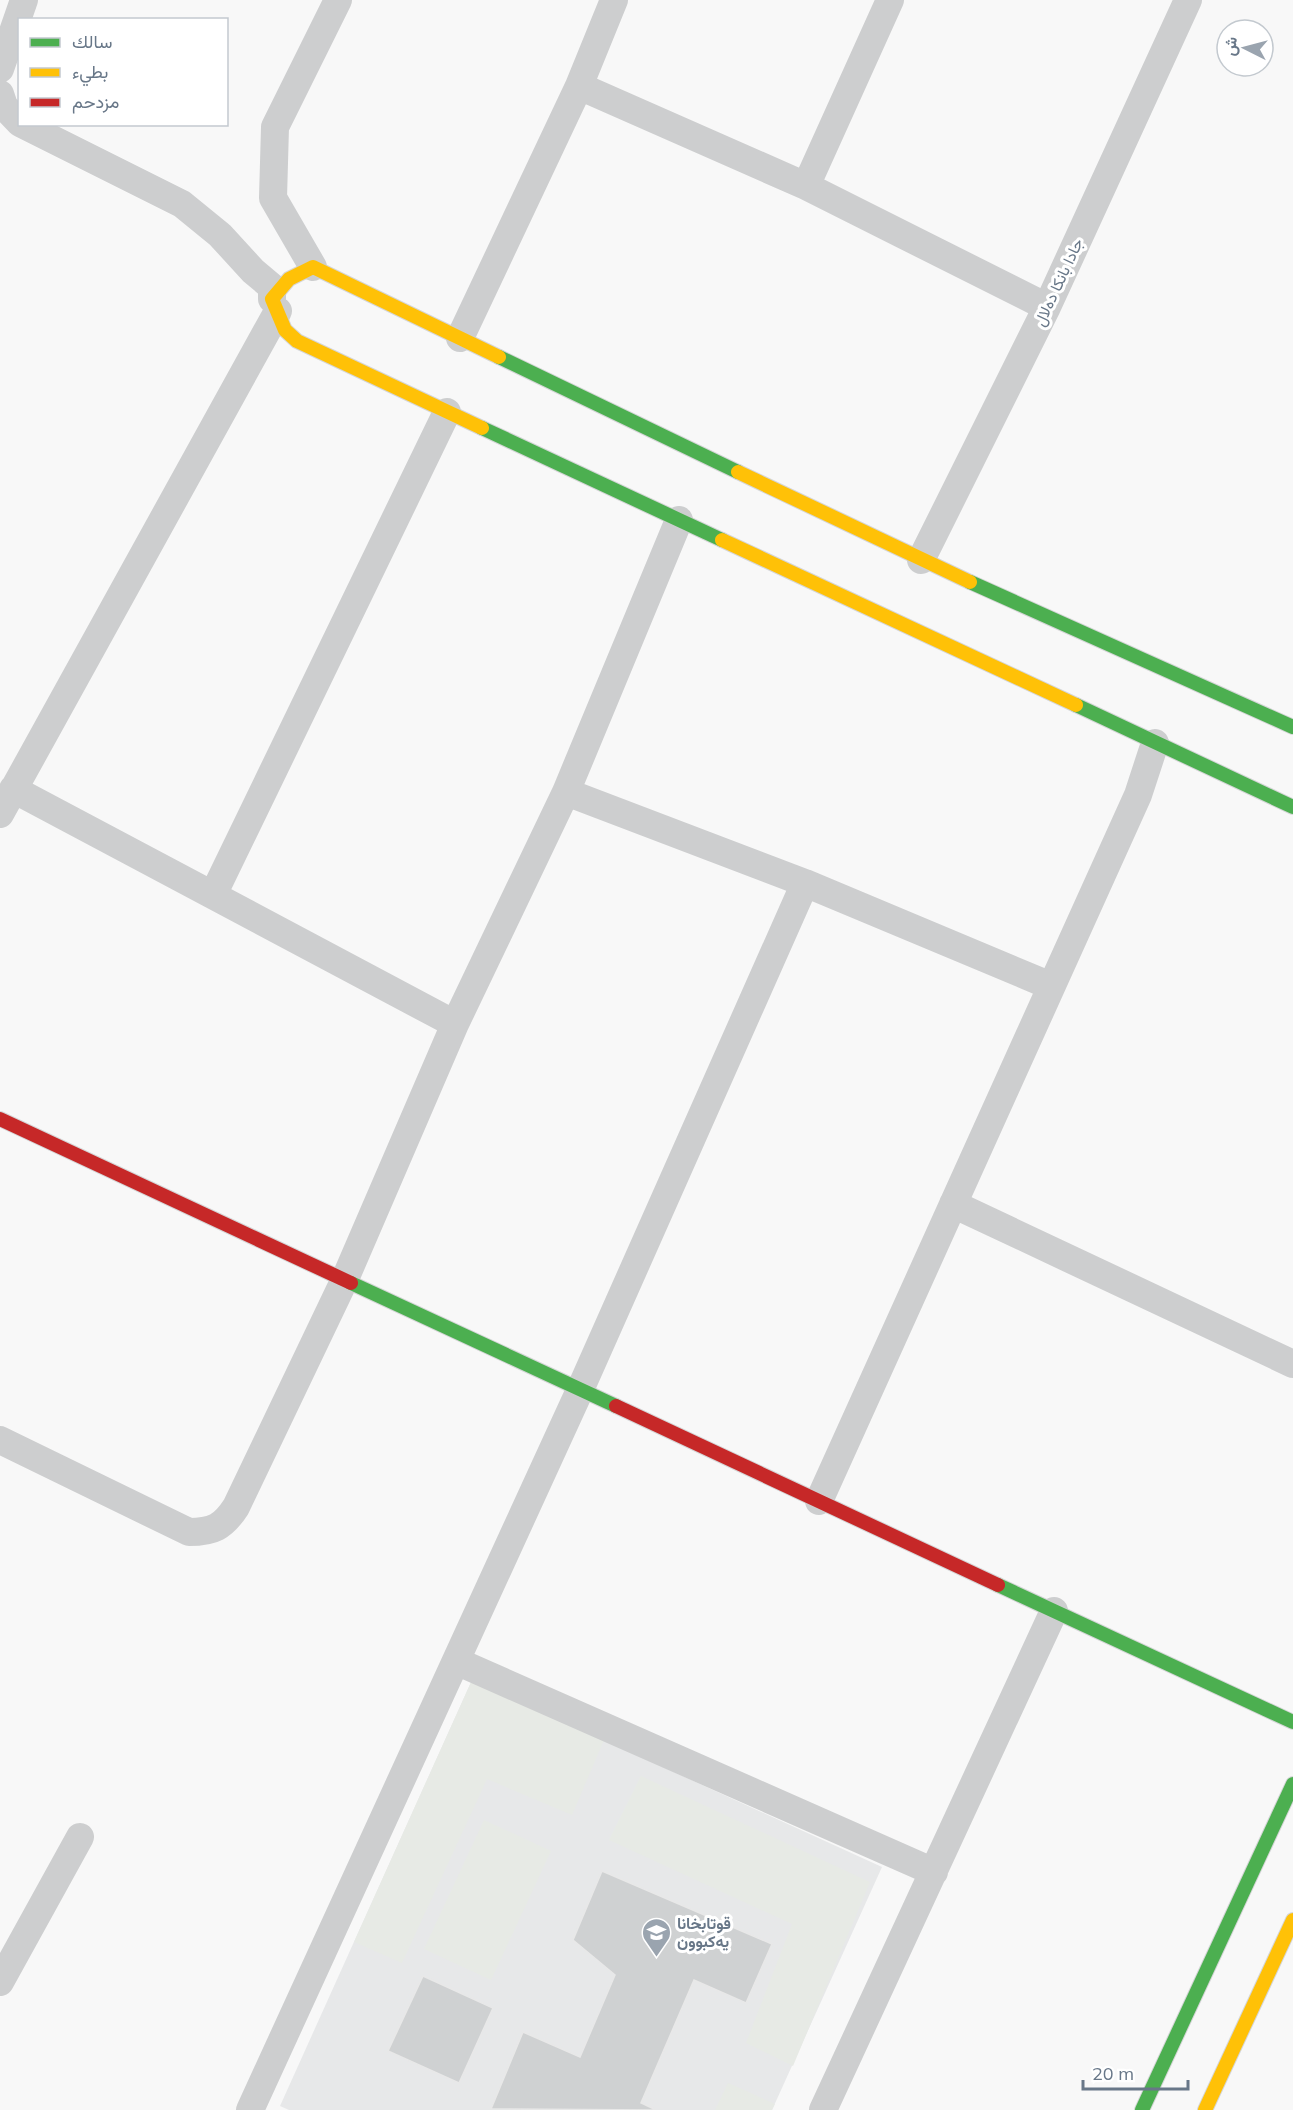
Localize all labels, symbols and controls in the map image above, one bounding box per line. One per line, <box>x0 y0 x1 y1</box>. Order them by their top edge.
legend <box>18 18 228 126</box>
north arrow <box>1215 18 1275 78</box>
text: سالك <box>72 30 112 53</box>
text: ش <box>1219 36 1241 57</box>
text: بطيء <box>72 60 108 87</box>
text: مزدحم <box>72 90 119 114</box>
street label: جادا بانكا ده‌لال <box>1029 235 1087 329</box>
place label: قوتابخانا یەکبوون <box>677 1913 731 1952</box>
school or university icon: قوتابخانا یەکبوون <box>640 1916 672 1958</box>
scale bar <box>1083 2053 1188 2091</box>
text: 20 m <box>1092 2062 1134 2085</box>

